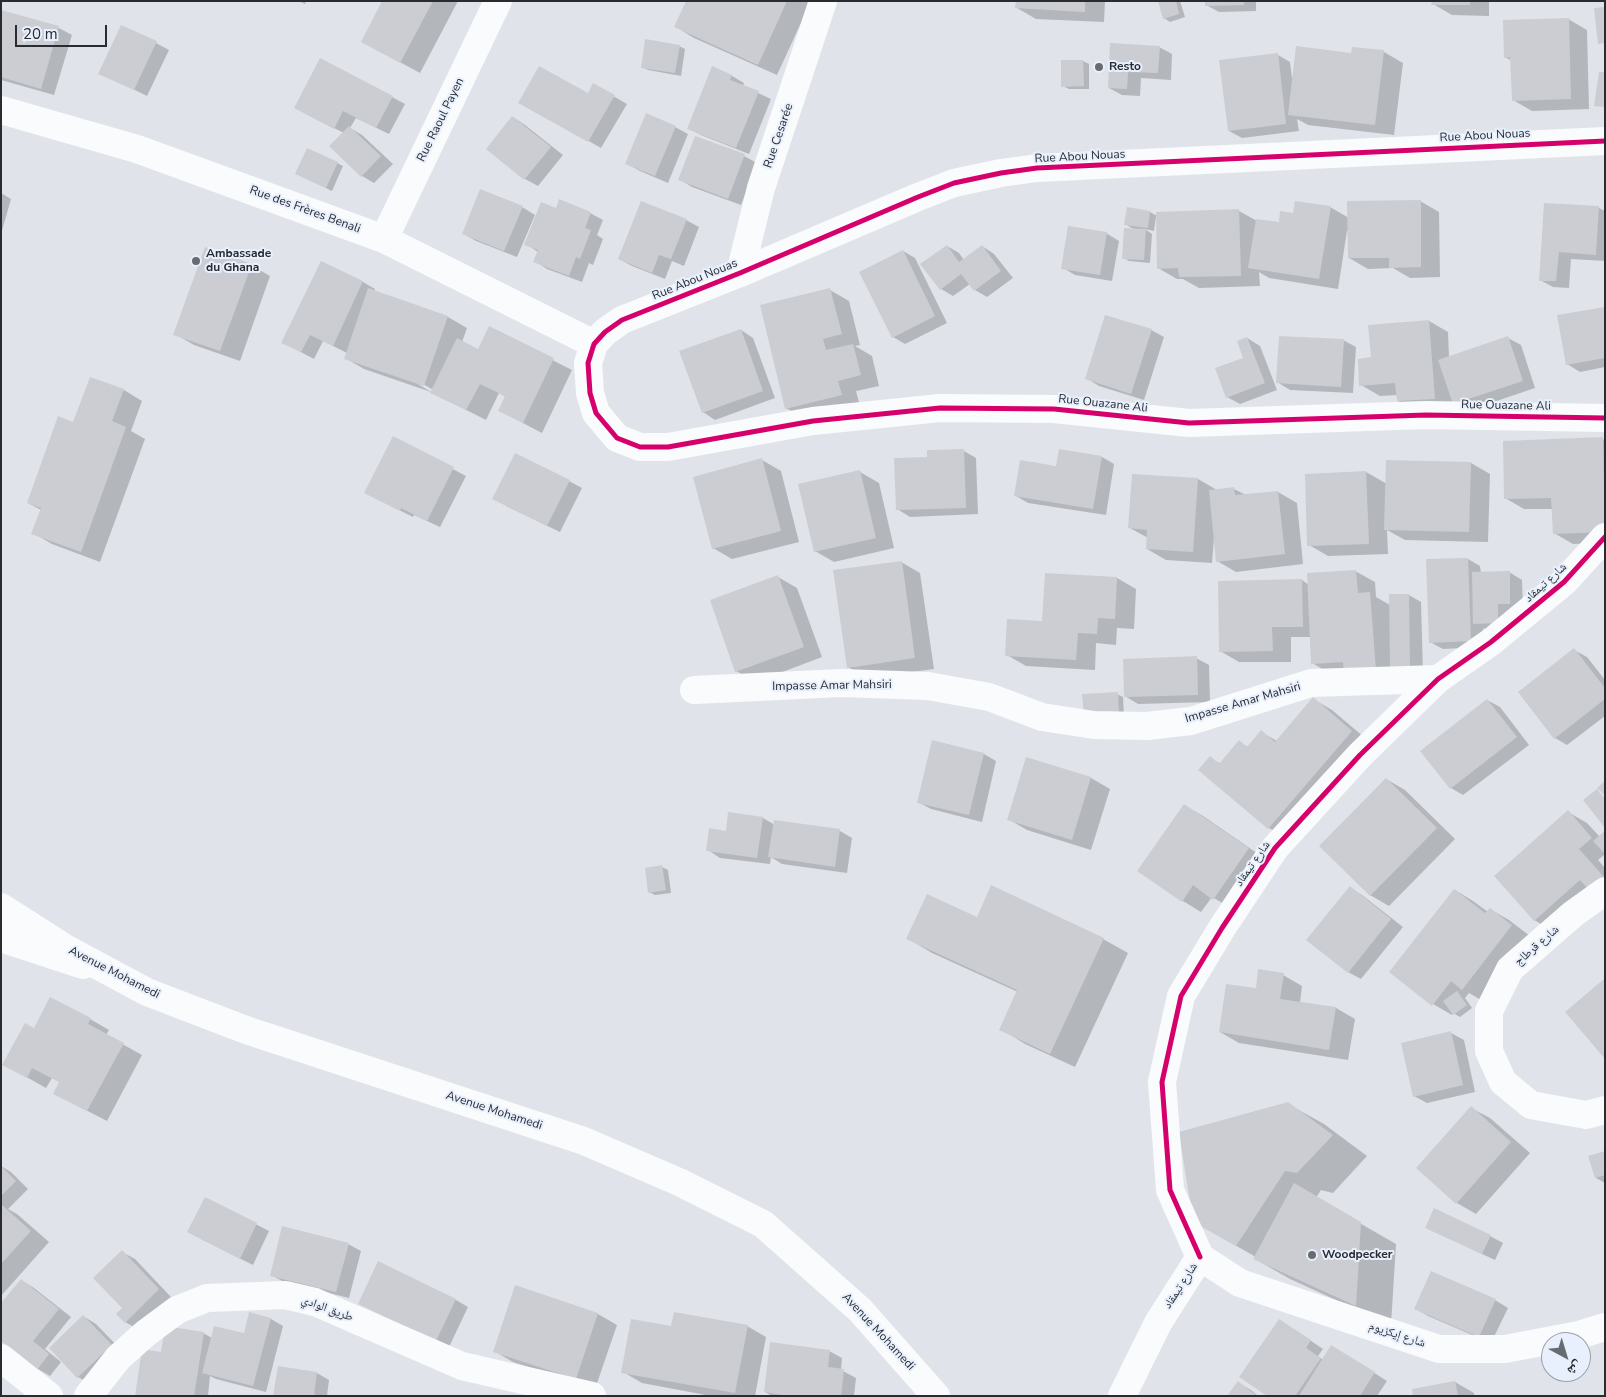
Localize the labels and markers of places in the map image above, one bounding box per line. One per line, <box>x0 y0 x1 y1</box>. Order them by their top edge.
place label: Resto <box>1109 60 1141 74</box>
marker: Resto <box>1093 61 1105 73</box>
place label: Ambassade du Ghana <box>206 247 271 275</box>
marker: Ambassade du Ghana <box>190 255 202 267</box>
place label: Woodpecker <box>1322 1248 1393 1262</box>
marker: Woodpecker <box>1306 1249 1318 1261</box>

